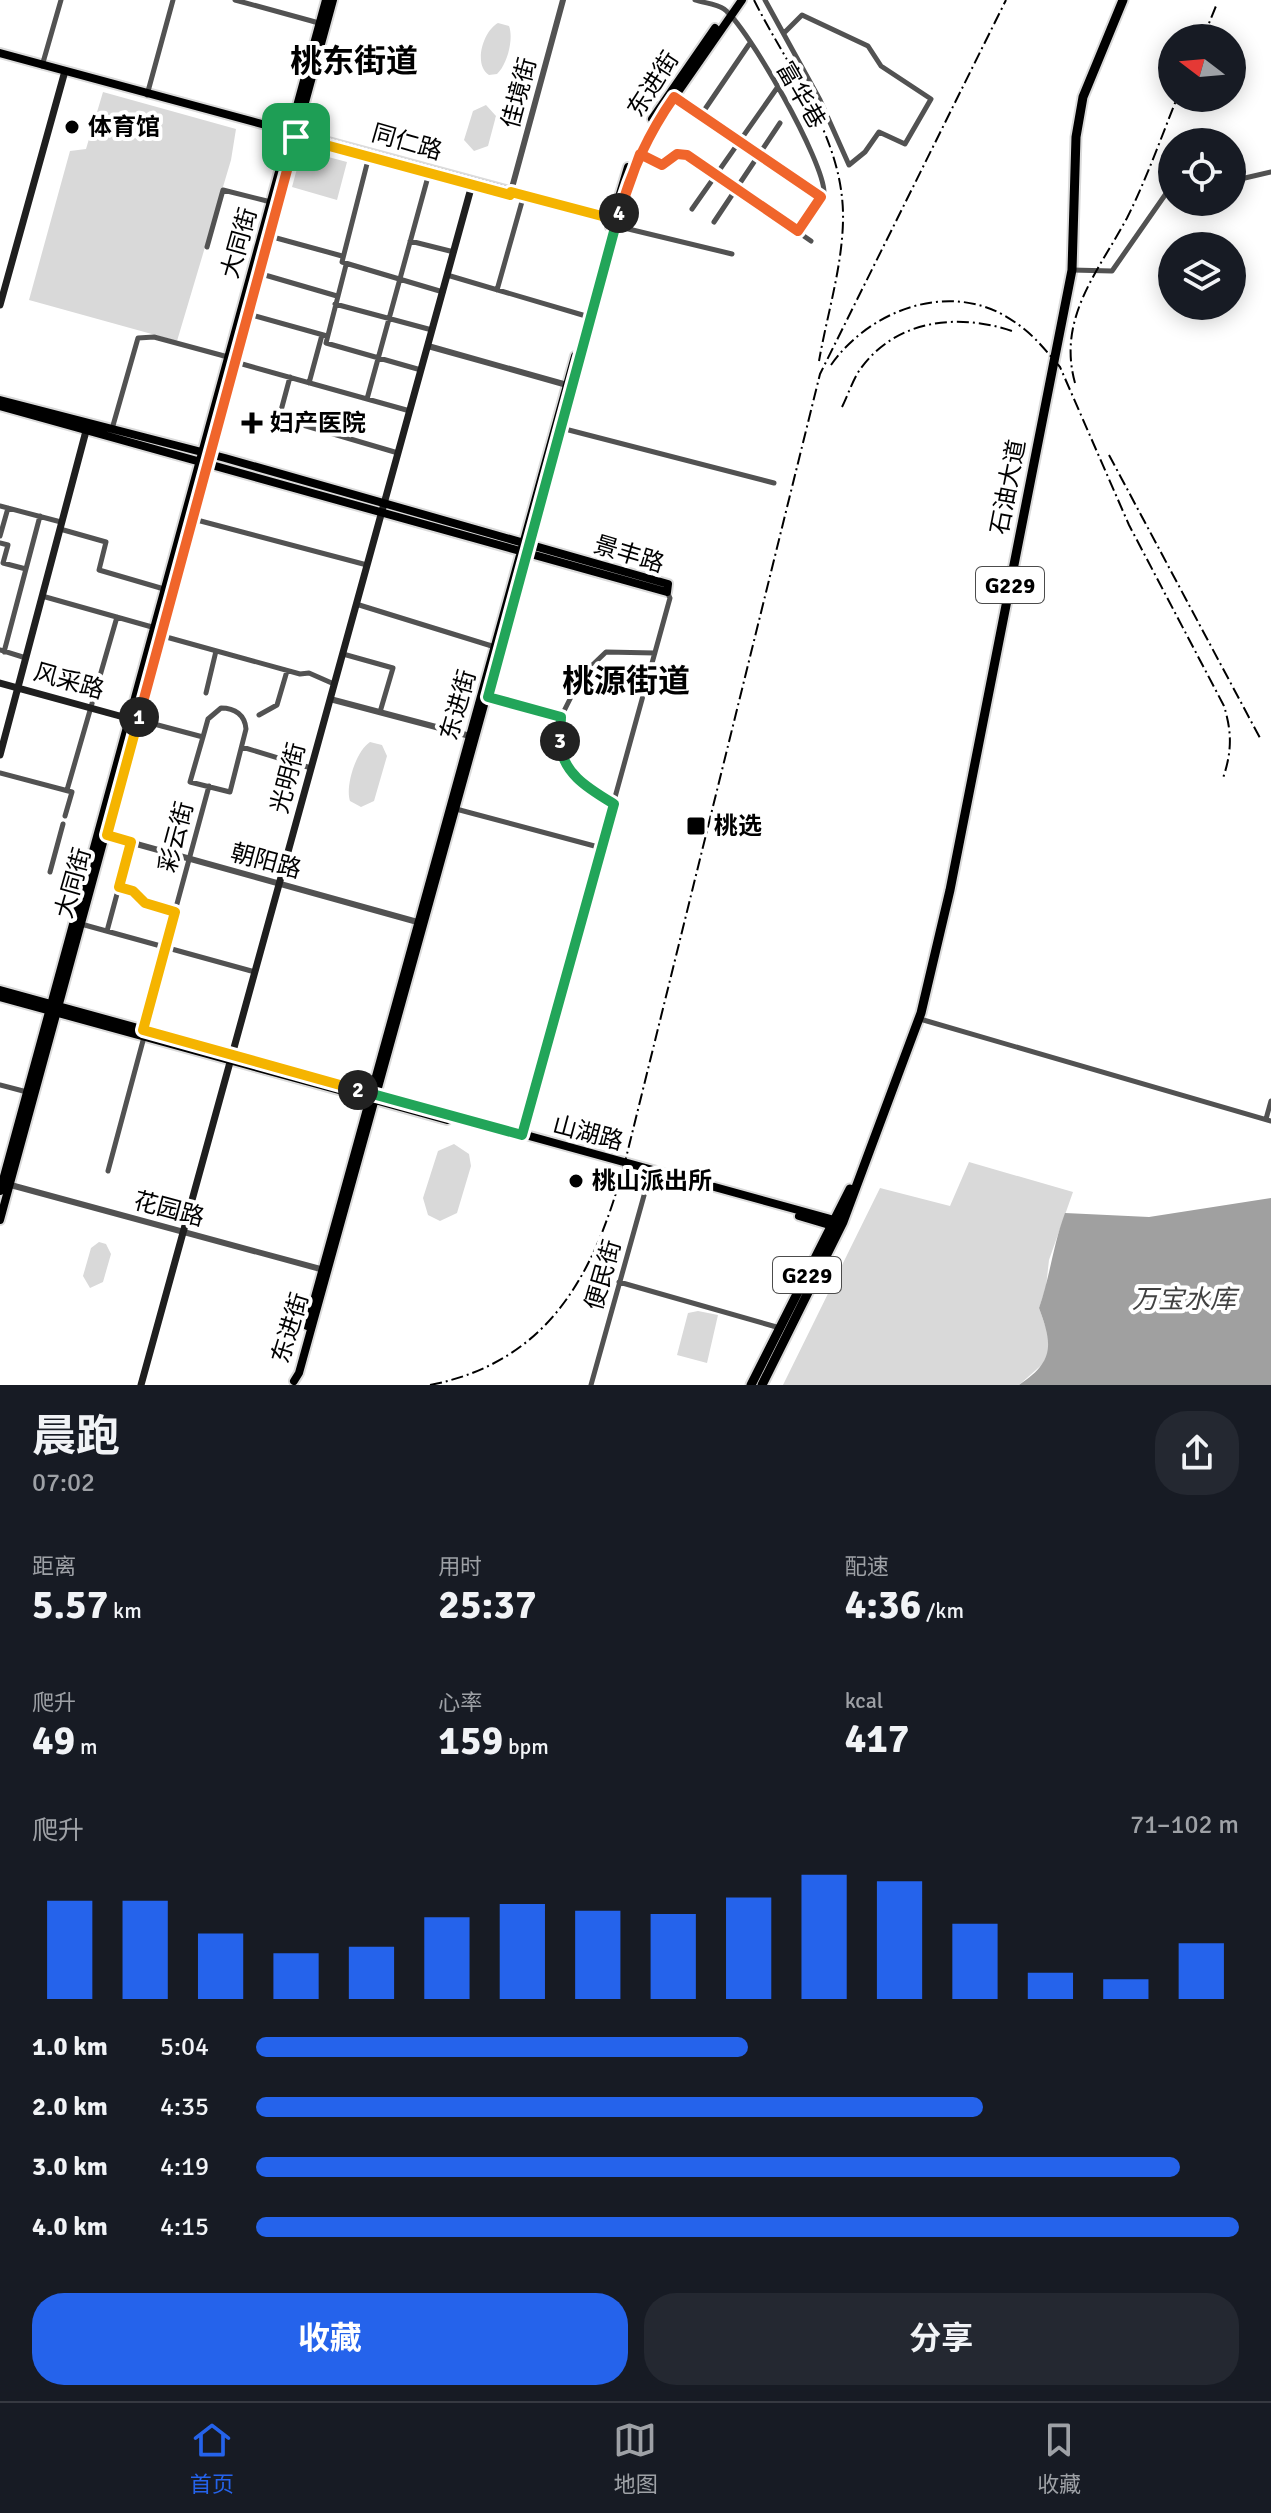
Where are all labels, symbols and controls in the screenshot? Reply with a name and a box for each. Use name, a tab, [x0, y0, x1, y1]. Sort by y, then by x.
north arrow	[1158, 24, 1246, 112]
map controls	[1158, 24, 1246, 320]
district label: 桃东街道	[290, 42, 418, 81]
street label: 东进街	[621, 46, 685, 122]
street label: 佳境街	[495, 54, 543, 132]
street label: 富华巷	[770, 56, 832, 134]
pin	[262, 103, 330, 171]
place label: 体育馆	[88, 112, 160, 142]
icon: arrive	[274, 115, 318, 159]
marker: 体育馆	[63, 118, 81, 136]
street label: 同仁路	[368, 118, 446, 166]
button: locate	[1158, 128, 1246, 216]
pin: 4	[599, 193, 639, 233]
text: 4	[613, 199, 625, 226]
street label: 大同街	[215, 204, 263, 282]
button: layers	[1158, 232, 1246, 320]
place label: 妇产医院	[270, 408, 366, 438]
marker: 妇产医院	[241, 412, 263, 434]
street label: 石油大道	[984, 437, 1032, 537]
street label: 景丰路	[590, 529, 668, 579]
road number: G229	[976, 567, 1044, 603]
street label: 风采路	[30, 657, 108, 705]
district label: 桃源街道	[562, 662, 690, 701]
street label: 东进街	[434, 666, 482, 744]
pin: 1	[119, 697, 159, 737]
text: 1	[133, 703, 145, 730]
pin: 3	[540, 721, 580, 761]
text: 3	[554, 727, 566, 754]
street label: 光明街	[264, 739, 312, 817]
street label: 彩云街	[152, 798, 200, 876]
place label: 桃选	[714, 811, 762, 841]
marker: 桃选	[685, 815, 707, 837]
street label: 朝阳路	[227, 837, 305, 885]
street label: 大同街	[49, 844, 97, 922]
pin: 2	[338, 1070, 378, 1110]
text: 2	[352, 1076, 364, 1103]
street label: 山湖路	[549, 1109, 627, 1157]
place label: 桃山派出所	[592, 1166, 712, 1196]
marker: 桃山派出所	[567, 1172, 585, 1190]
street label: 花园路	[130, 1185, 208, 1233]
street label: 便民街	[579, 1236, 627, 1314]
road number: G229	[773, 1257, 841, 1293]
water label: 万宝水库	[1132, 1284, 1240, 1316]
street label: 东进街	[265, 1289, 315, 1367]
text: 晨跑	[32, 1410, 120, 1464]
button: share	[1155, 1411, 1239, 1495]
text: 07:02	[32, 1467, 95, 1499]
text: 距离	[32, 1553, 76, 1580]
text: 用时	[438, 1553, 482, 1580]
text: 配速	[845, 1553, 889, 1580]
text: 5.57	[32, 1580, 108, 1630]
text: 25:37	[438, 1580, 537, 1630]
text: 4:36	[845, 1580, 921, 1630]
text: km	[108, 1597, 142, 1624]
text: /km	[921, 1597, 964, 1624]
text: kcal	[845, 1687, 883, 1714]
text: 爬升	[32, 1689, 76, 1716]
text: 心率	[438, 1689, 482, 1716]
text: 417	[845, 1714, 909, 1764]
text: 49	[32, 1716, 75, 1766]
text: 159	[438, 1716, 503, 1766]
text: m	[75, 1733, 98, 1760]
text: bpm	[503, 1733, 549, 1760]
text: 71–102 m	[1130, 1809, 1239, 1841]
text: 爬升	[32, 1815, 84, 1847]
text: 1.0 km	[32, 2031, 108, 2063]
text: 5:04	[160, 2031, 209, 2063]
text: 2.0 km	[32, 2091, 108, 2123]
text: 4:35	[160, 2091, 209, 2123]
text: 3.0 km	[32, 2151, 108, 2183]
text: 4:19	[160, 2151, 209, 2183]
text: 4.0 km	[32, 2211, 108, 2243]
text: 4:15	[160, 2211, 209, 2243]
button: 收藏	[32, 2293, 628, 2385]
button: 分享	[644, 2293, 1239, 2385]
tab: 首页	[190, 2418, 234, 2498]
tab: 地图	[613, 2418, 657, 2498]
tab: 收藏	[1037, 2418, 1081, 2498]

